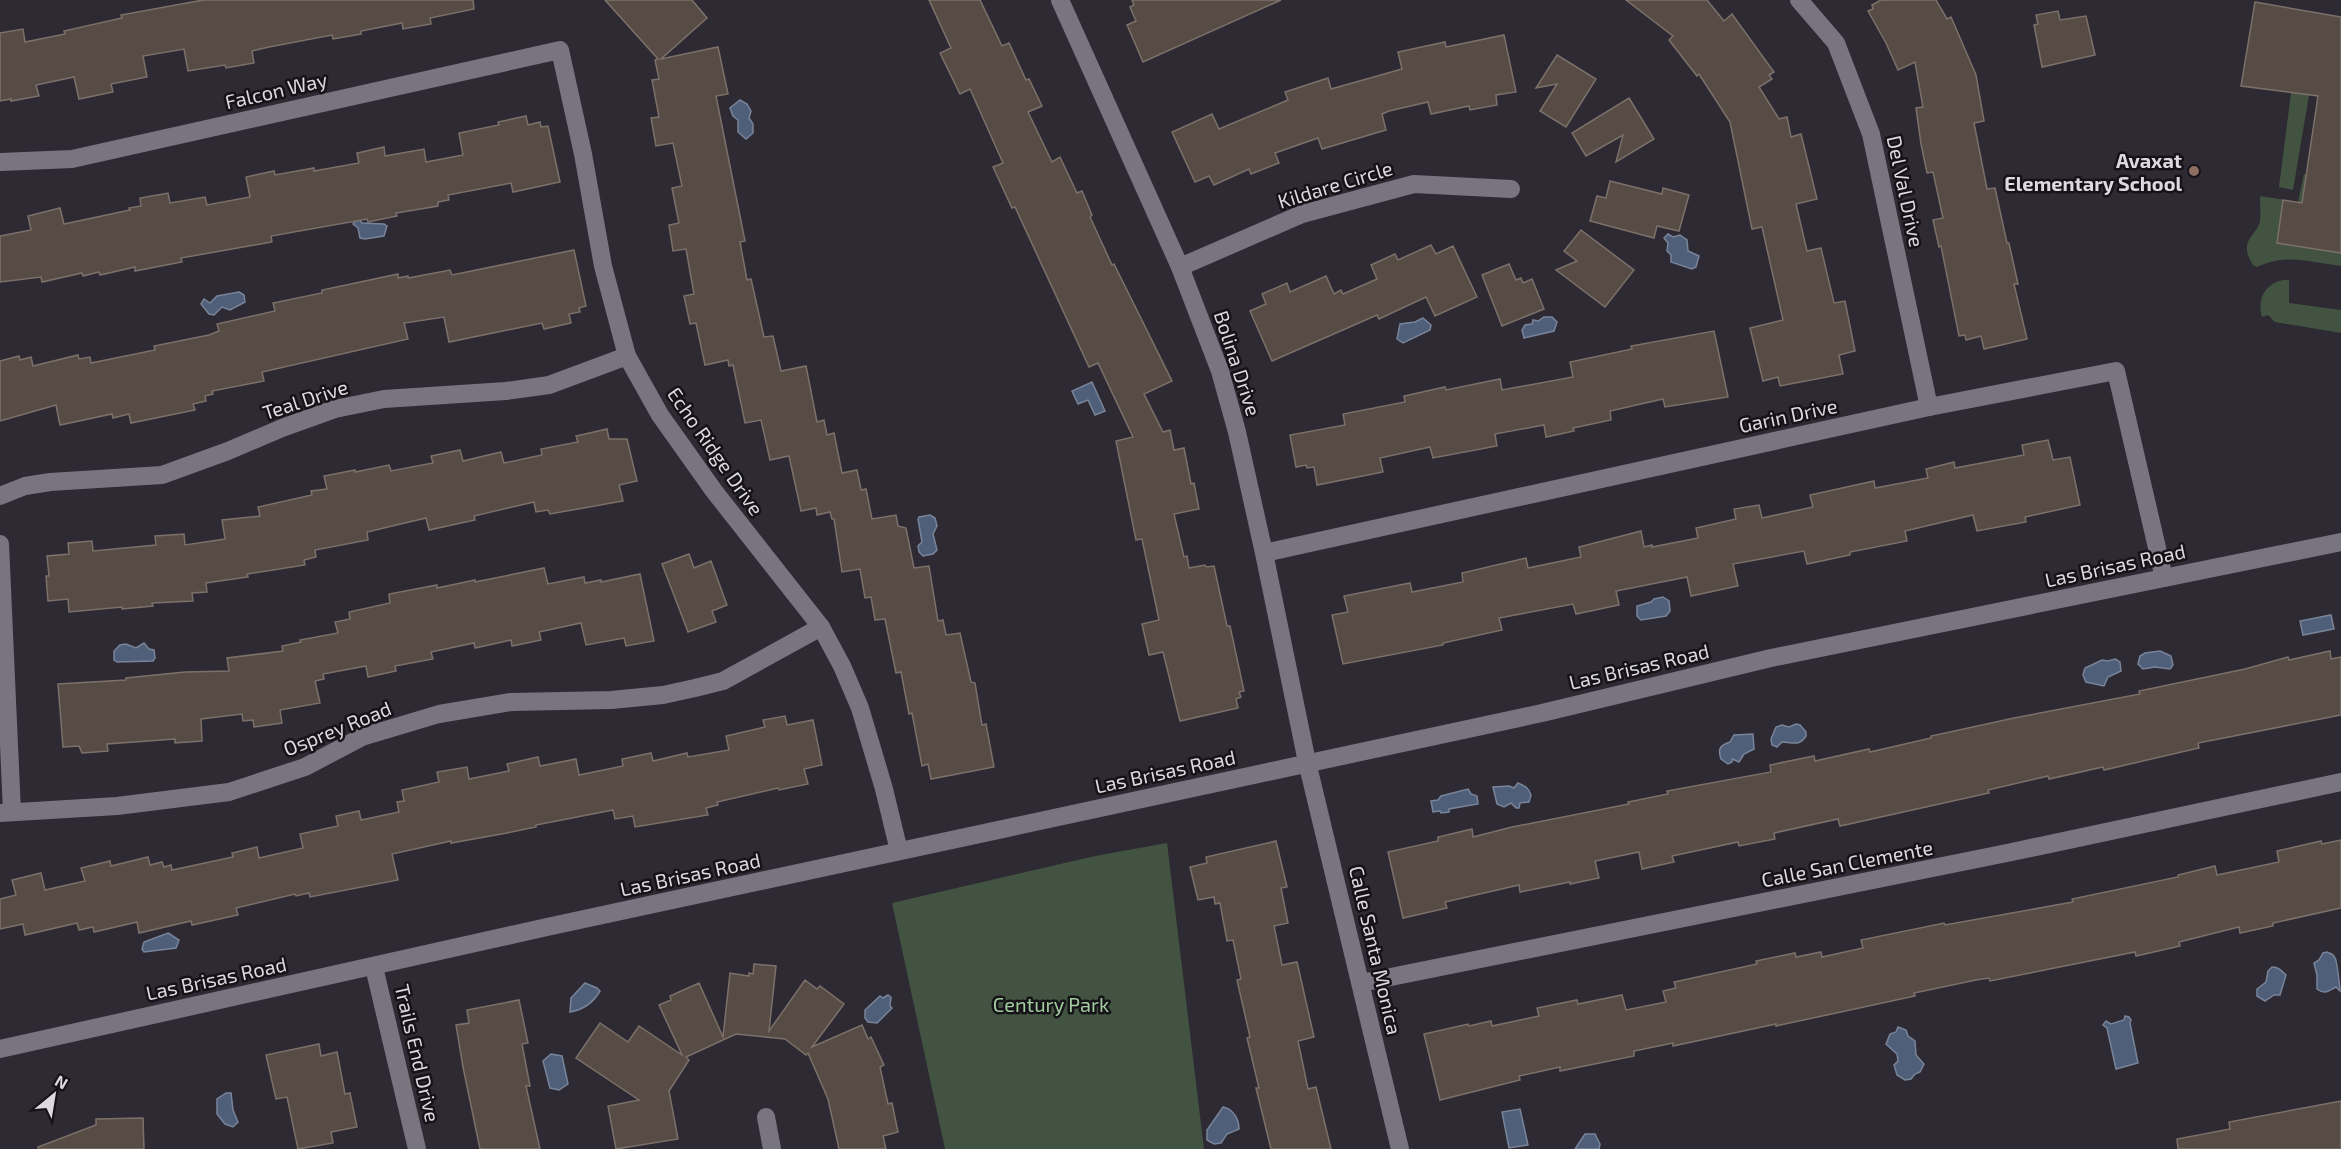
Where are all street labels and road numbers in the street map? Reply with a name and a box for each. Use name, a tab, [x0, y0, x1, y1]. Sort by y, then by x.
street label: Falcon Way	[222, 66, 330, 113]
street label: Del Val Drive	[1882, 133, 1930, 249]
street label: Kildare Circle	[1275, 155, 1395, 213]
street label: Bolina Drive	[1210, 307, 1266, 419]
street label: Teal Drive	[259, 374, 351, 424]
street label: Echo Ridge Drive	[663, 382, 769, 520]
street label: Garin Drive	[1737, 393, 1839, 437]
street label: Las Brisas Road	[2043, 538, 2187, 592]
street label: Las Brisas Road	[1567, 638, 1711, 694]
street label: Osprey Road	[280, 695, 394, 761]
street label: Las Brisas Road	[1093, 744, 1237, 798]
street label: Calle San Clemente	[1759, 835, 1935, 891]
street label: Las Brisas Road	[618, 847, 762, 901]
street label: Calle Santa Monica	[1345, 863, 1407, 1037]
street label: Las Brisas Road	[144, 951, 288, 1005]
street label: Trails End Drive	[391, 982, 445, 1124]

